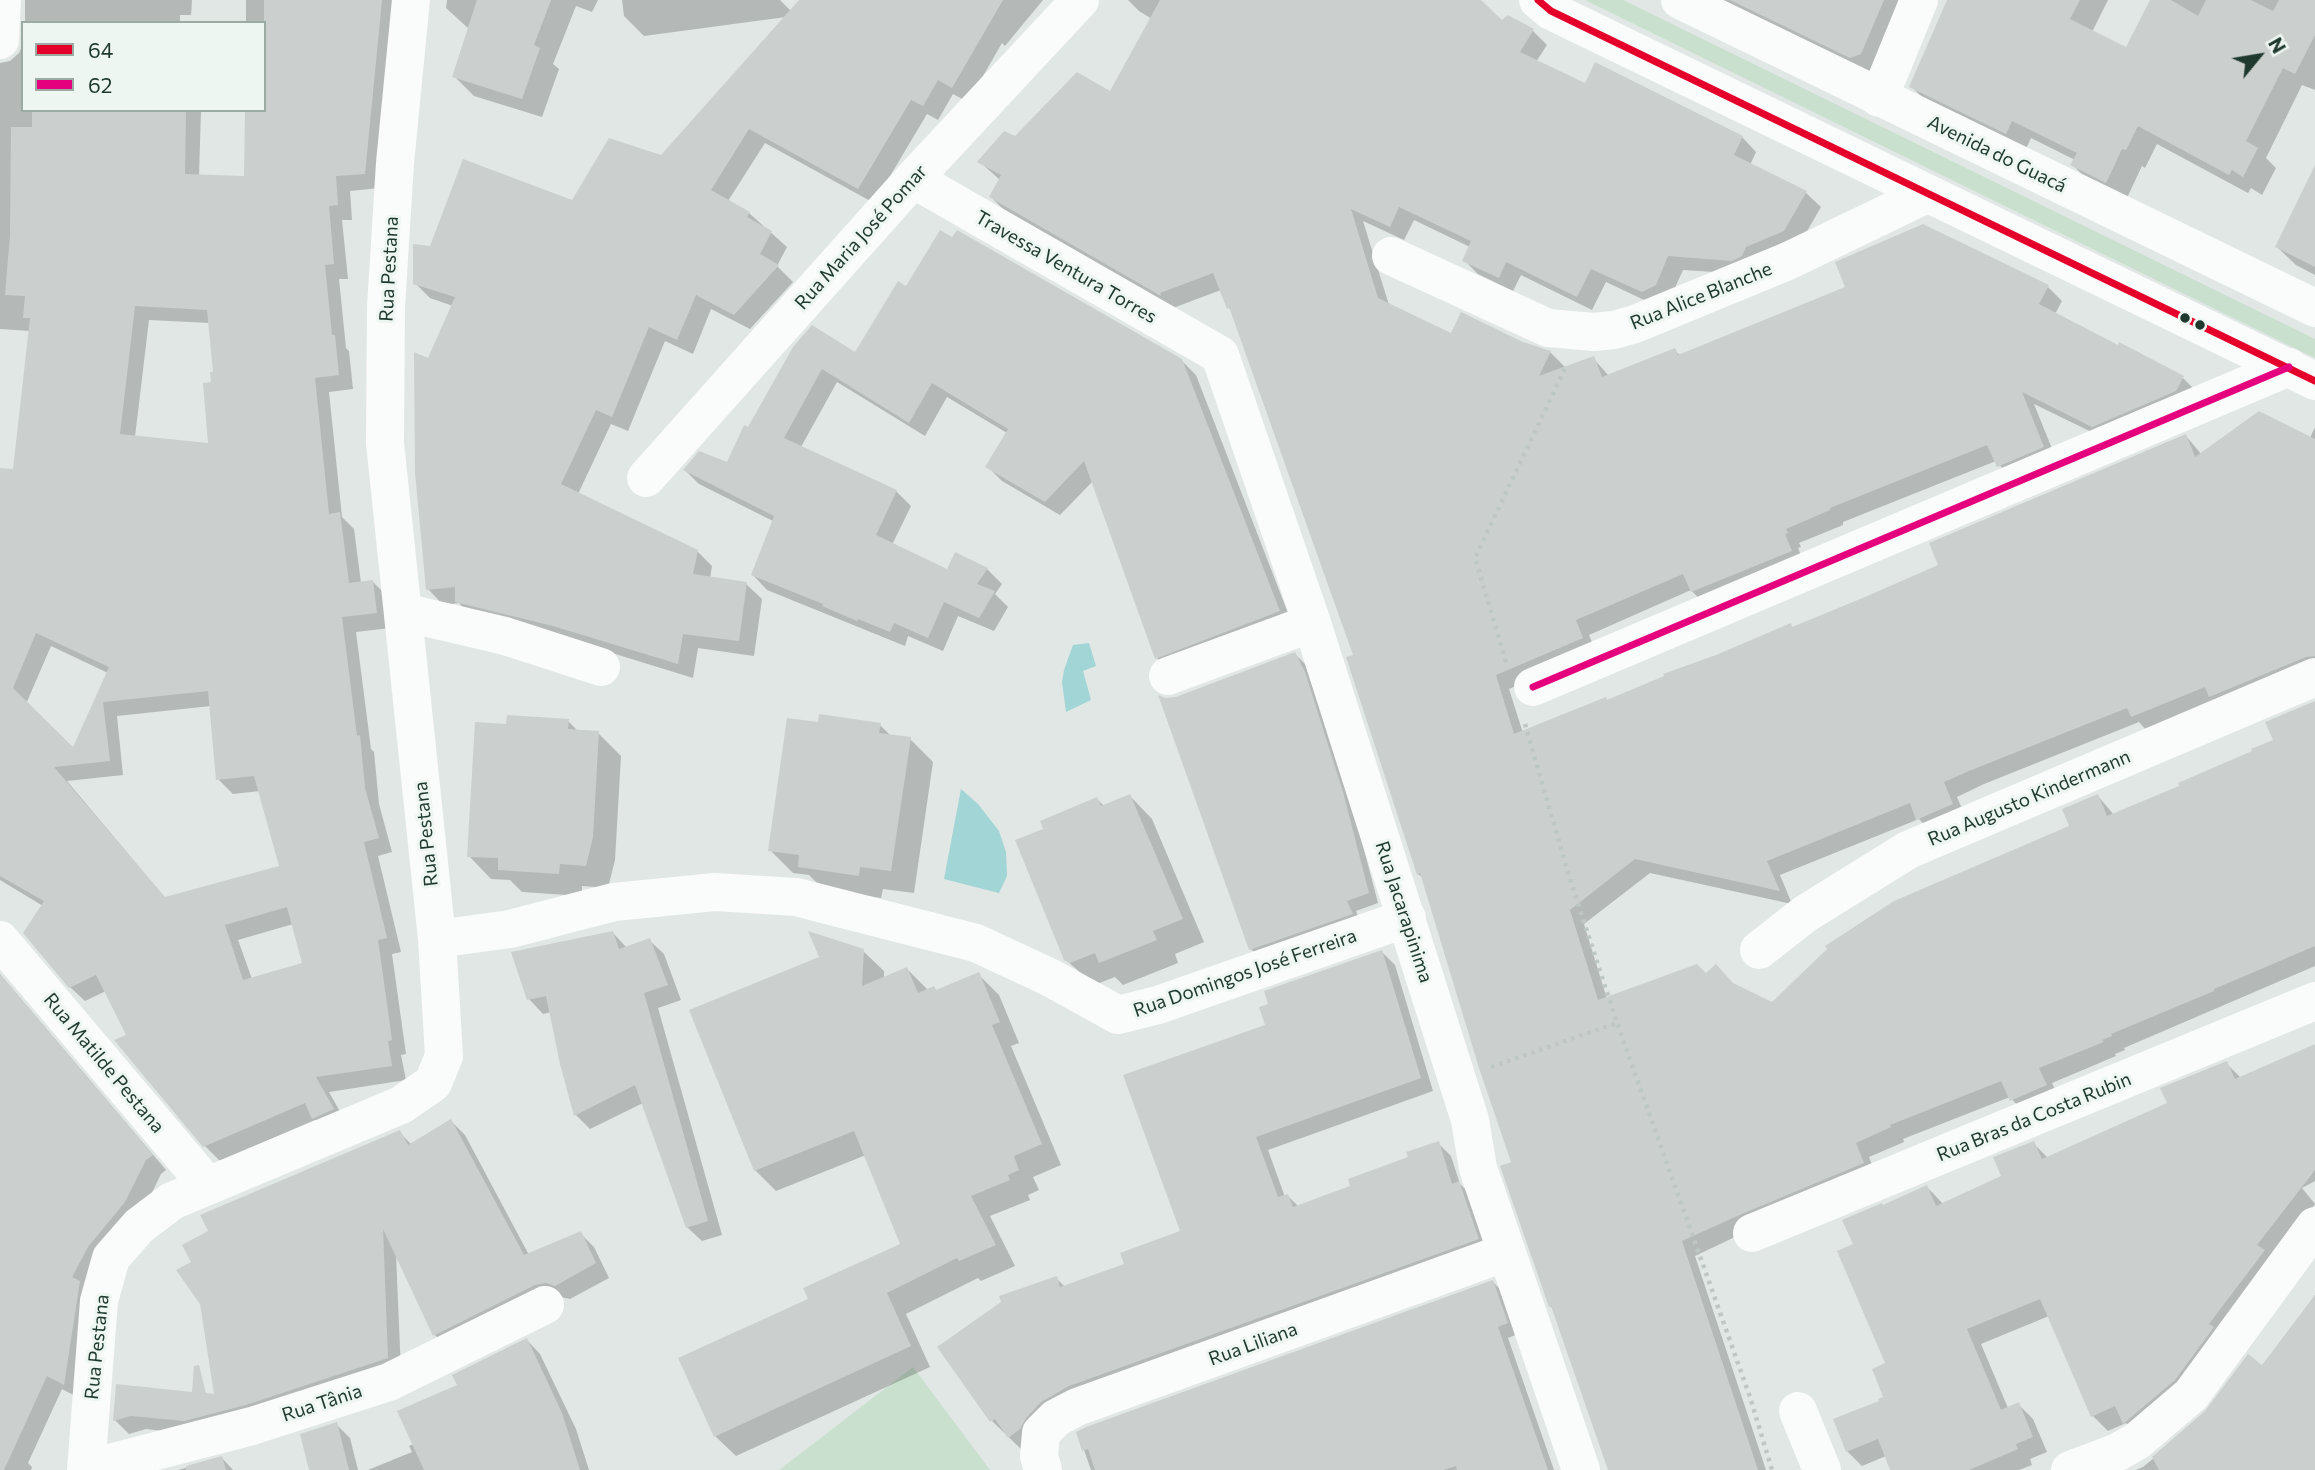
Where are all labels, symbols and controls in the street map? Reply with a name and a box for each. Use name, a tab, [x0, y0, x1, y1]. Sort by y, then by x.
legend	[21, 21, 266, 112]
north arrow	[2224, 21, 2294, 91]
text: N	[2264, 33, 2291, 57]
text: 64	[88, 37, 113, 62]
text: 62	[88, 72, 112, 97]
street label: Avenida do Guacá	[1924, 110, 2070, 198]
street label: Rua Maria José Pomar	[790, 160, 932, 314]
street label: Travessa Ventura Torres	[971, 206, 1161, 328]
street label: Rua Pestana	[375, 216, 403, 322]
street label: Rua Alice Blanche	[1627, 257, 1775, 335]
unlabelled marker	[2178, 311, 2192, 325]
unlabelled marker	[2193, 318, 2207, 332]
street label: Rua Augusto Kindermann	[1924, 745, 2134, 851]
street label: Rua Pestana	[409, 780, 443, 888]
street label: Rua Jacarapinima	[1370, 838, 1438, 986]
street label: Rua Domingos José Ferreira	[1130, 924, 1360, 1022]
street label: Rua Matilde Pestana	[39, 988, 169, 1138]
street label: Rua Bras da Costa Rubin	[1933, 1068, 2135, 1166]
street label: Rua Pestana	[80, 1293, 114, 1401]
street label: Rua Liliana	[1205, 1317, 1301, 1371]
street label: Rua Tânia	[279, 1379, 365, 1427]

